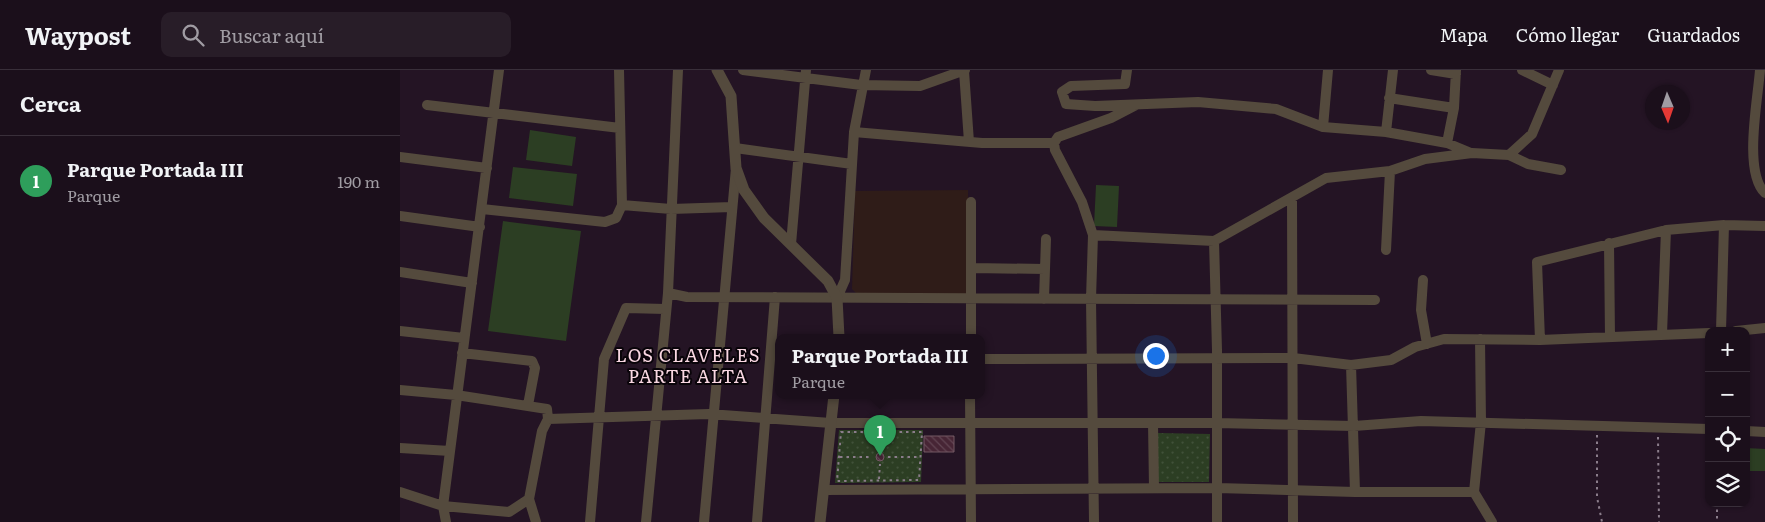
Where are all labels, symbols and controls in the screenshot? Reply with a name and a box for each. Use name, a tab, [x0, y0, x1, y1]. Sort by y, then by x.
search box	[161, 12, 511, 57]
text: Waypost	[25, 17, 131, 52]
icon: search	[179, 21, 207, 49]
text: Buscar aquí	[219, 21, 324, 49]
text: Mapa	[1440, 21, 1488, 48]
text: Cómo llegar	[1516, 21, 1619, 48]
text: Guardados	[1647, 21, 1740, 48]
north arrow	[1645, 85, 1690, 130]
text: Cerca	[20, 87, 81, 118]
text: Parque Portada III	[67, 155, 244, 183]
text: 1	[33, 169, 39, 193]
text: 190 m	[337, 169, 380, 193]
text: Parque	[67, 183, 120, 207]
map controls	[1705, 327, 1750, 507]
button: +	[1705, 327, 1750, 372]
popup	[775, 334, 985, 399]
district label: LOS CLAVELES PARTE ALTA	[615, 341, 761, 389]
text: Parque Portada III	[792, 341, 968, 369]
your location	[1143, 343, 1169, 369]
text: Parque	[792, 369, 845, 393]
button: −	[1705, 372, 1750, 417]
pin: 1	[864, 415, 896, 456]
button: locate	[1705, 417, 1750, 462]
button: layers	[1705, 462, 1750, 507]

